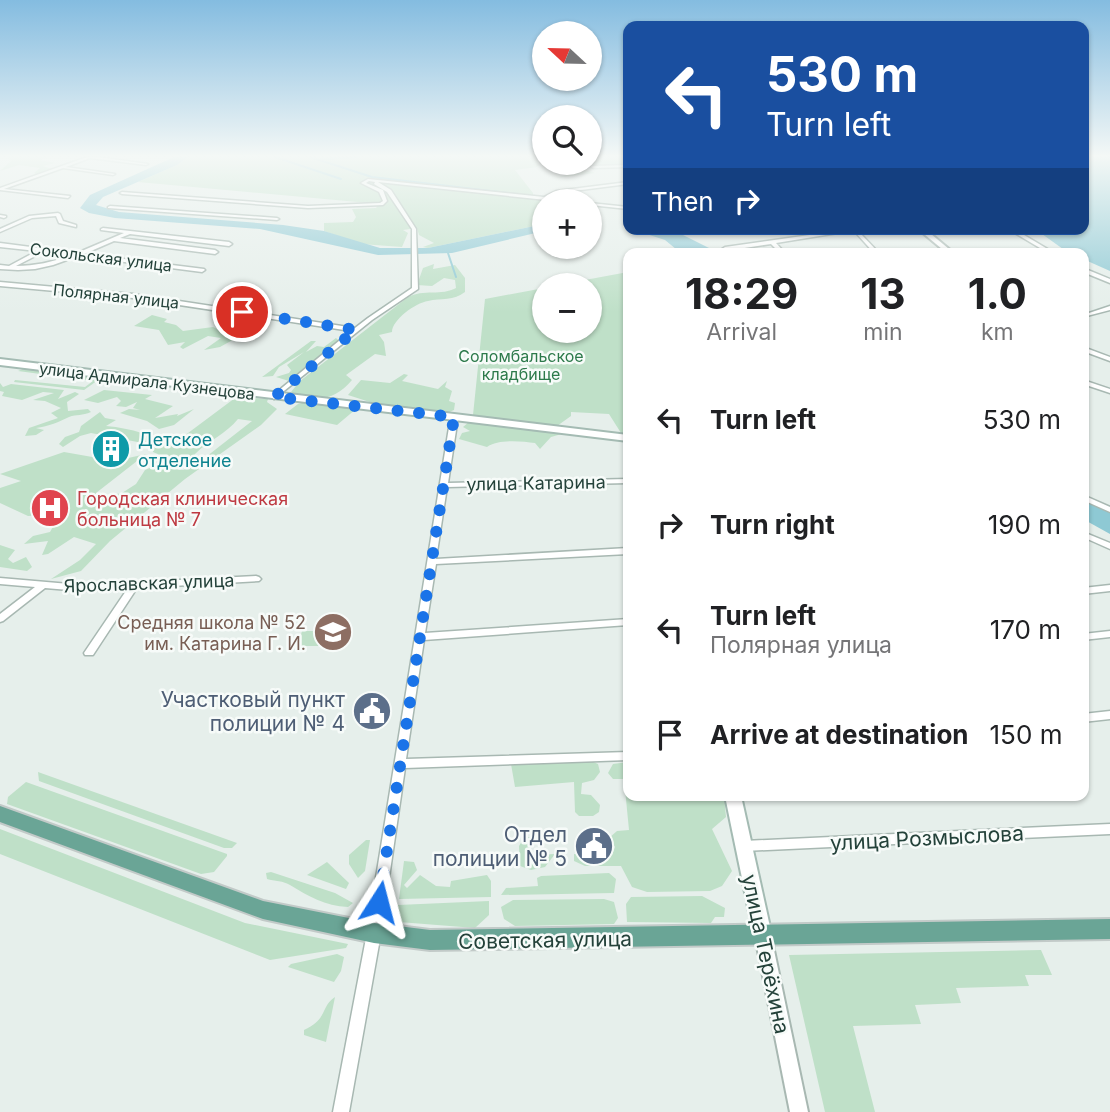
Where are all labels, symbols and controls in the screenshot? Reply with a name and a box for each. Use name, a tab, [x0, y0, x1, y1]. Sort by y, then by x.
north arrow	[532, 21, 602, 91]
map controls	[532, 21, 602, 343]
text: 530 m	[766, 45, 918, 104]
icon: left	[651, 49, 742, 140]
button: search	[532, 105, 602, 175]
text: Turn left	[766, 105, 891, 144]
icon: right	[728, 182, 766, 220]
text: Then	[651, 186, 714, 217]
button: +	[532, 189, 602, 259]
street label: Сокольская улица	[29, 238, 173, 276]
text: 18:29	[685, 268, 798, 319]
text: 13	[860, 268, 906, 319]
text: 1.0	[968, 268, 1027, 319]
button: −	[532, 273, 602, 343]
street label: Полярная улица	[52, 279, 180, 313]
pin	[212, 282, 272, 342]
icon: arrive	[223, 293, 261, 331]
text: Arrival	[706, 318, 777, 346]
text: min	[863, 318, 903, 346]
text: km	[981, 318, 1014, 346]
park label: Соломбальское кладбище	[458, 346, 584, 384]
street label: улица Адмирала Кузнецова	[38, 358, 256, 404]
icon: left	[651, 401, 689, 439]
text: Turn left	[710, 404, 816, 435]
text: 530 m	[983, 404, 1061, 435]
building icon: Детское отделение	[90, 428, 132, 470]
place label: Детское отделение	[138, 429, 232, 471]
street label: улица Катарина	[466, 471, 606, 495]
hospital icon: Городская клиническая больница № 7	[29, 487, 71, 529]
place label: Городская клиническая больница № 7	[77, 488, 288, 530]
icon: right	[651, 506, 689, 544]
text: Turn right	[710, 509, 835, 540]
text: 190 m	[988, 509, 1061, 540]
street label: Ярославская улица	[63, 570, 235, 596]
text: Turn left	[710, 600, 816, 631]
school or university icon: Средняя школа № 52 им. Катарина Г. И.	[312, 611, 354, 653]
icon: left	[651, 611, 689, 649]
place label: Средняя школа № 52 им. Катарина Г. И.	[117, 612, 306, 654]
text: 170 m	[990, 614, 1061, 645]
text: Полярная улица	[710, 631, 892, 659]
place label: Участковый пункт полиции № 4	[161, 687, 345, 736]
public building icon: Участковый пункт полиции № 4	[351, 690, 393, 732]
icon: arrive	[651, 716, 689, 754]
text: Arrive at destination	[710, 719, 969, 750]
text: 150 m	[990, 719, 1062, 750]
street label: улица Розмыслова	[830, 820, 1024, 856]
place label: Отдел полиции № 5	[433, 822, 567, 871]
public building icon: Отдел полиции № 5	[573, 825, 615, 867]
position arrow	[342, 865, 416, 939]
street label: улица Терёхина	[737, 872, 795, 1036]
street label: Советская улица	[458, 926, 632, 954]

